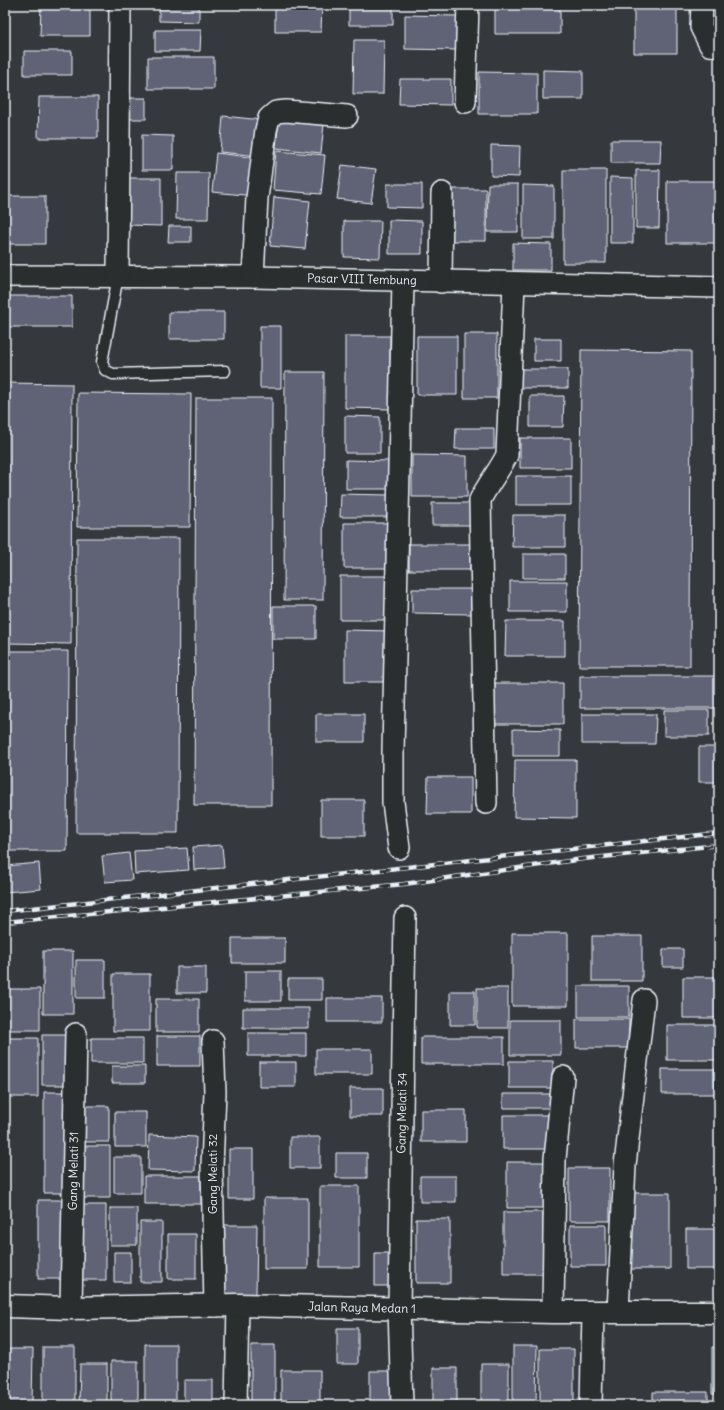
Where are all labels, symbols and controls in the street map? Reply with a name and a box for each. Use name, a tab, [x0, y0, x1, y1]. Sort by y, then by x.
street label: Pasar VIII Tembung	[307, 270, 417, 288]
street label: Gang Melati 34	[393, 1072, 410, 1154]
street label: Gang Melati 31	[65, 1131, 81, 1211]
street label: Gang Melati 32	[205, 1133, 220, 1214]
street label: Jalan Raya Medan 1	[308, 1299, 416, 1316]

